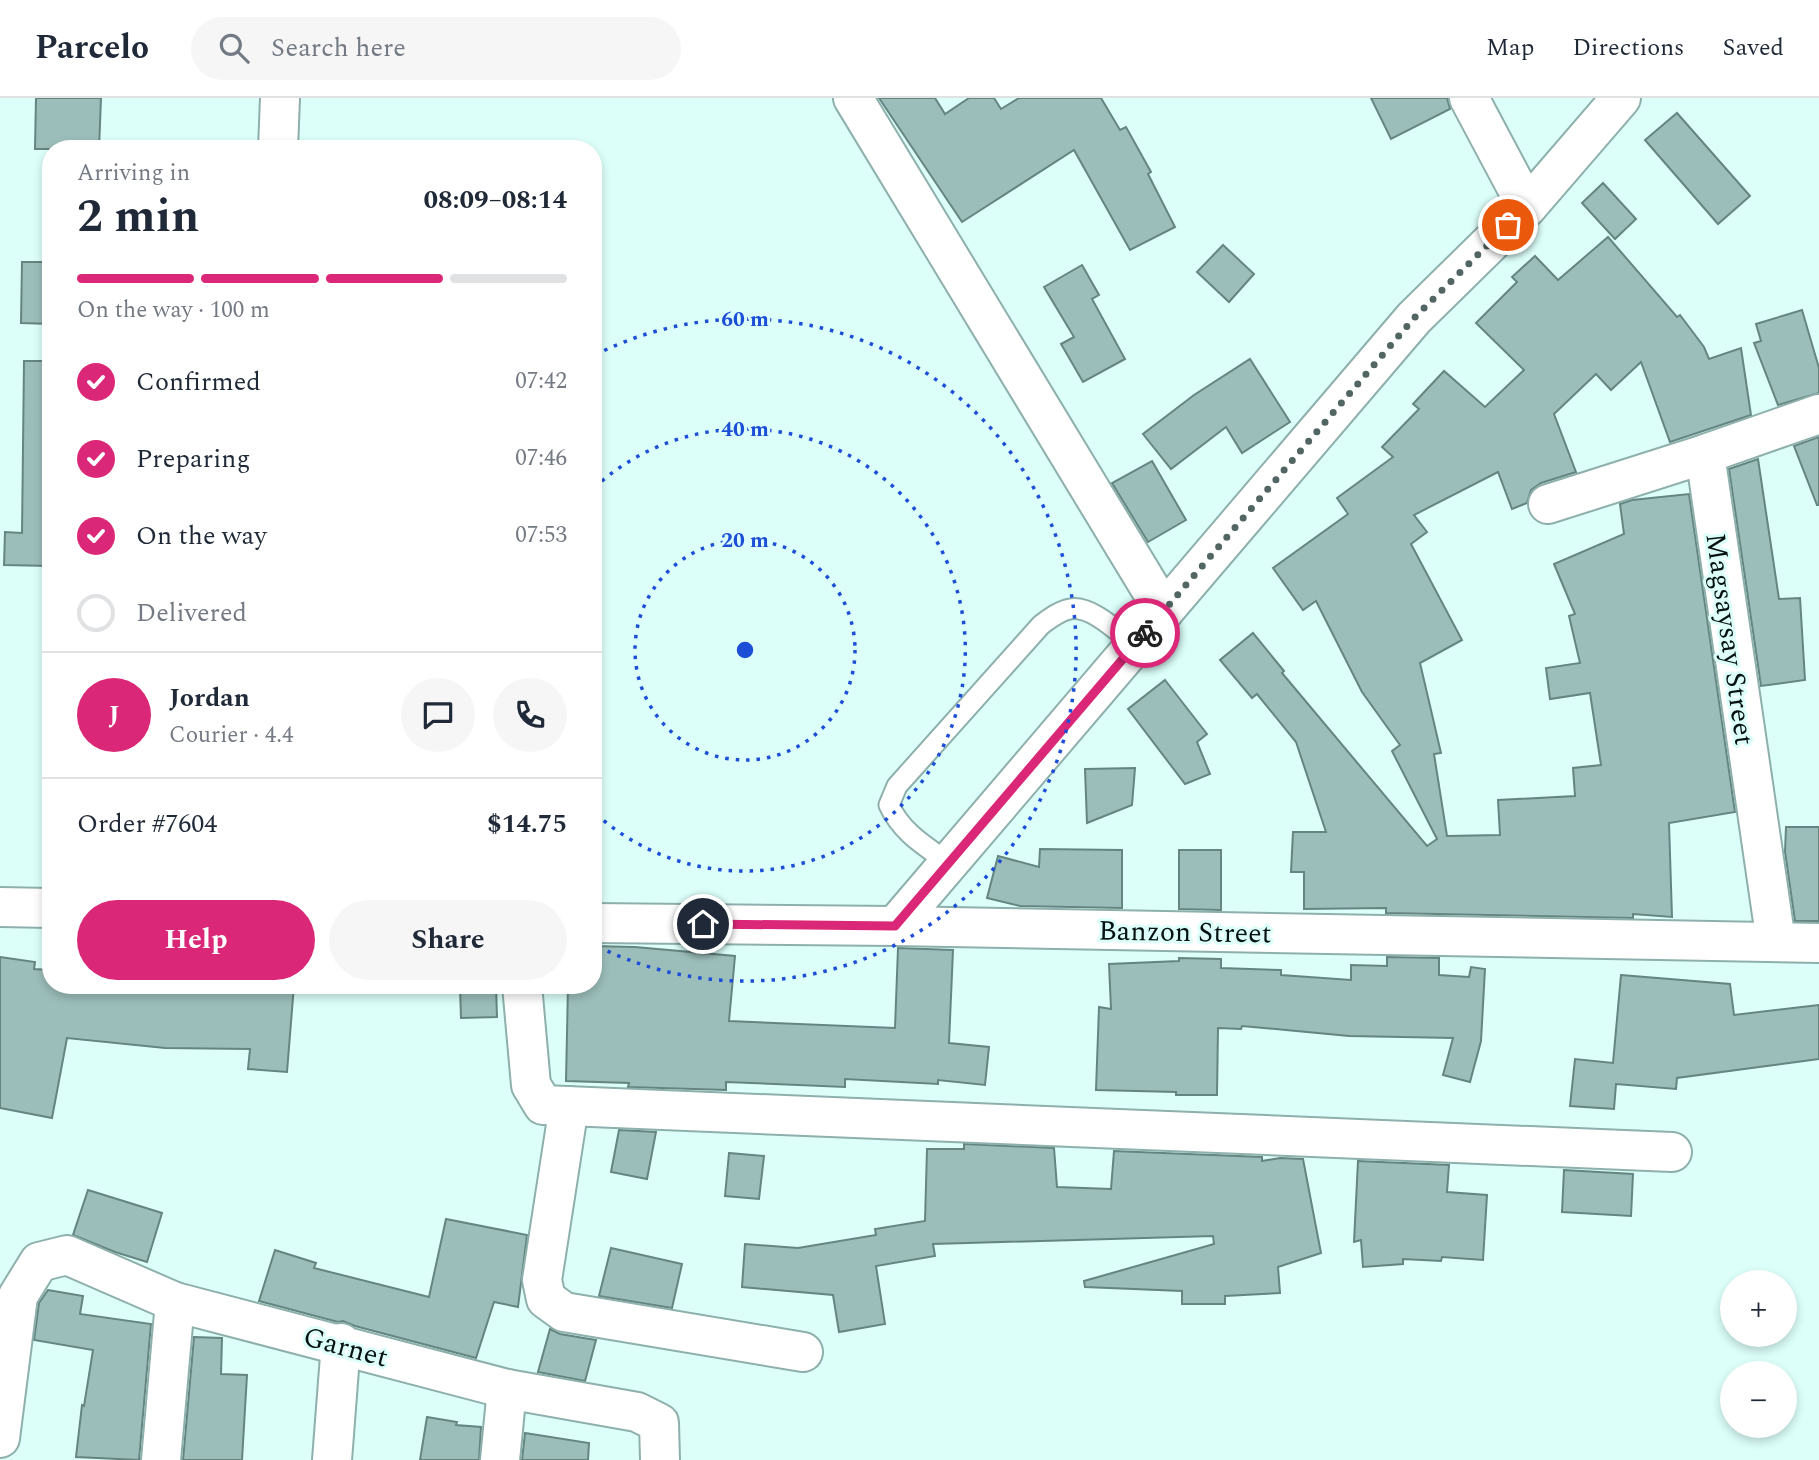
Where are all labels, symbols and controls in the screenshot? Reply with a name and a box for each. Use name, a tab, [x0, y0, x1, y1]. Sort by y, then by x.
search box	[191, 17, 681, 80]
text: Parcelo	[35, 23, 149, 73]
text: Search here	[271, 28, 406, 68]
icon: search	[215, 29, 253, 67]
text: Map	[1486, 30, 1534, 66]
text: Directions	[1572, 30, 1684, 66]
text: Saved	[1722, 30, 1784, 66]
text: Arriving in	[77, 156, 190, 191]
text: 08:09–08:14	[423, 180, 567, 220]
text: 2 min	[77, 182, 199, 252]
pin	[1478, 195, 1538, 255]
icon: bag	[1489, 206, 1527, 244]
text: On the way · 100 m	[77, 293, 270, 328]
text: 60 m	[721, 304, 769, 336]
text: Confirmed	[136, 362, 261, 402]
icon: check	[77, 363, 115, 401]
text: 07:42	[515, 364, 567, 399]
text: 40 m	[721, 414, 769, 446]
text: Preparing	[136, 439, 250, 479]
icon: check	[77, 440, 115, 478]
text: 07:46	[515, 441, 567, 476]
text: On the way	[136, 516, 267, 556]
icon: check	[77, 517, 115, 555]
text: 07:53	[515, 518, 567, 553]
text: 20 m	[721, 525, 769, 557]
street label: Magsaysay Street	[1693, 530, 1766, 748]
text: Delivered	[136, 593, 247, 633]
courier	[1110, 598, 1180, 668]
icon: bike	[1126, 614, 1164, 652]
centre of rings	[733, 638, 757, 662]
text: Jordan	[169, 678, 250, 718]
button: chat	[401, 678, 475, 752]
button: phone	[493, 678, 567, 752]
text: J	[108, 695, 120, 735]
text: Courier · 4.4	[169, 718, 294, 753]
text: Order #7604	[77, 804, 217, 844]
text: $14.75	[487, 804, 567, 844]
pin	[673, 894, 733, 954]
button: Help	[77, 900, 315, 980]
button: Share	[329, 900, 567, 980]
icon: home	[684, 905, 722, 943]
street label: Banzon Street	[1098, 909, 1272, 956]
map controls	[1720, 1270, 1797, 1438]
button: +	[1720, 1270, 1797, 1347]
street label: Garnet	[298, 1316, 393, 1379]
button: −	[1720, 1361, 1797, 1438]

